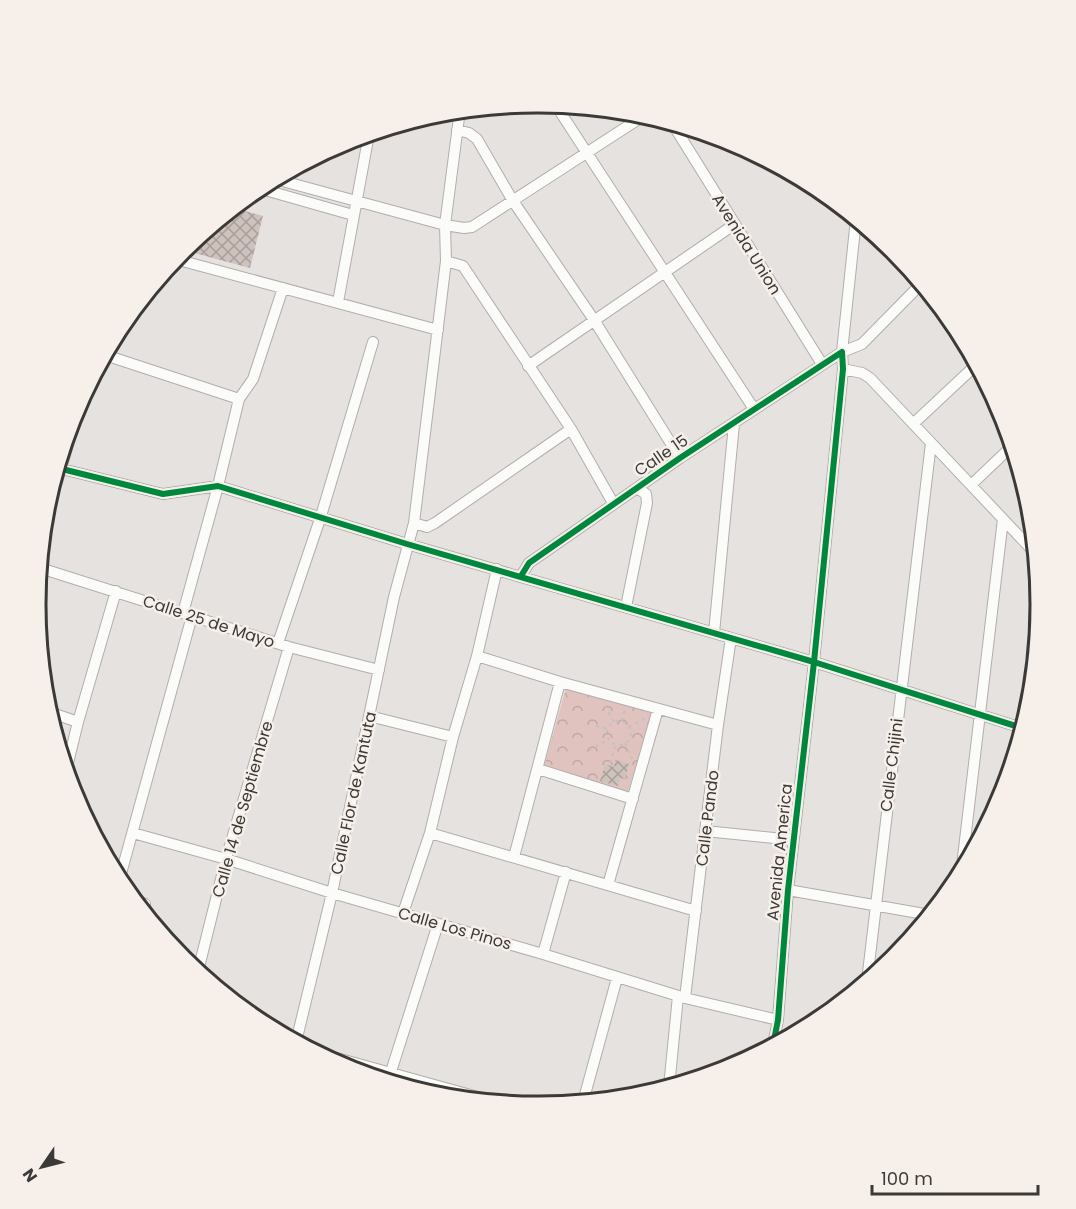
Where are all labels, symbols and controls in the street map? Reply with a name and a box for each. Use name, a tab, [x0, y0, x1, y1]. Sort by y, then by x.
street label: Avenida Union	[706, 189, 787, 299]
street label: Calle 15	[630, 429, 693, 482]
street label: Calle 25 de Mayo	[140, 589, 278, 654]
street label: Calle Flor de Kantuta	[325, 709, 382, 877]
street label: Calle Chijini	[874, 717, 909, 813]
street label: Calle 14 de Septiembre	[206, 718, 279, 900]
street label: Calle Pando	[690, 769, 725, 867]
street label: Avenida America	[761, 783, 798, 922]
street label: Calle Los Pinos	[395, 901, 514, 956]
north arrow	[12, 1137, 72, 1197]
scale bar	[872, 1158, 1038, 1196]
text: N	[17, 1164, 43, 1187]
text: 100 m	[881, 1166, 933, 1191]

